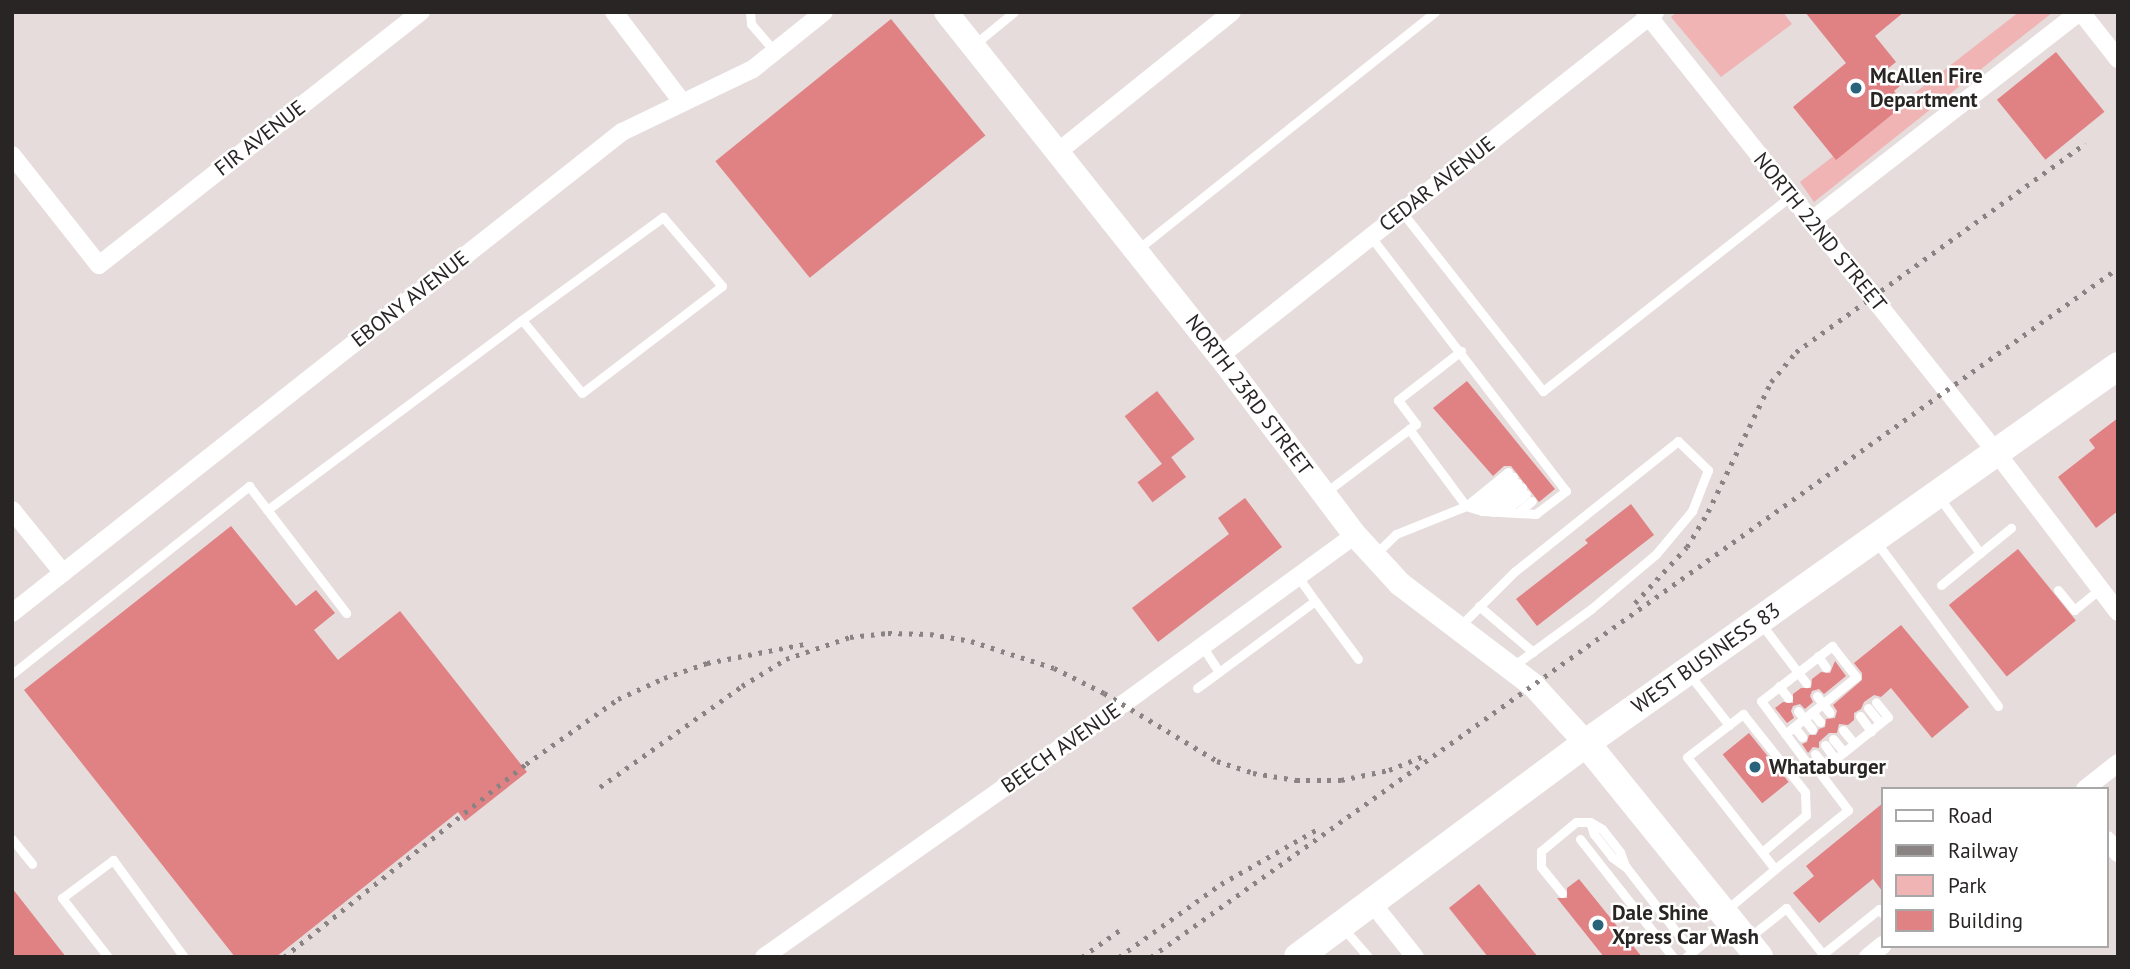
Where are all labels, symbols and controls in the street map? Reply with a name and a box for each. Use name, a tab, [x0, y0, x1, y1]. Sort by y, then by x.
place label: McAllen Fire Department	[1870, 63, 1983, 113]
marker: McAllen Fire Department	[1848, 80, 1864, 96]
street label: FIR AVENUE	[209, 95, 311, 181]
street label: CEDAR AVENUE	[1374, 131, 1500, 237]
street label: NORTH 22ND STREET	[1748, 148, 1892, 316]
street label: EBONY AVENUE	[346, 245, 474, 353]
street label: NORTH 23RD STREET	[1180, 309, 1318, 481]
street label: WEST BUSINESS 83	[1626, 597, 1786, 719]
street label: BEECH AVENUE	[996, 698, 1126, 798]
place label: Whataburger	[1769, 754, 1886, 780]
marker: Whataburger	[1747, 759, 1763, 775]
legend	[1882, 787, 2109, 948]
text: Road	[1948, 802, 1992, 829]
text: Railway	[1948, 837, 2018, 864]
text: Park	[1948, 872, 1987, 899]
place label: Dale Shine Xpress Car Wash	[1612, 900, 1760, 950]
text: Building	[1948, 907, 2023, 934]
marker: Dale Shine Xpress Car Wash	[1590, 917, 1606, 933]

